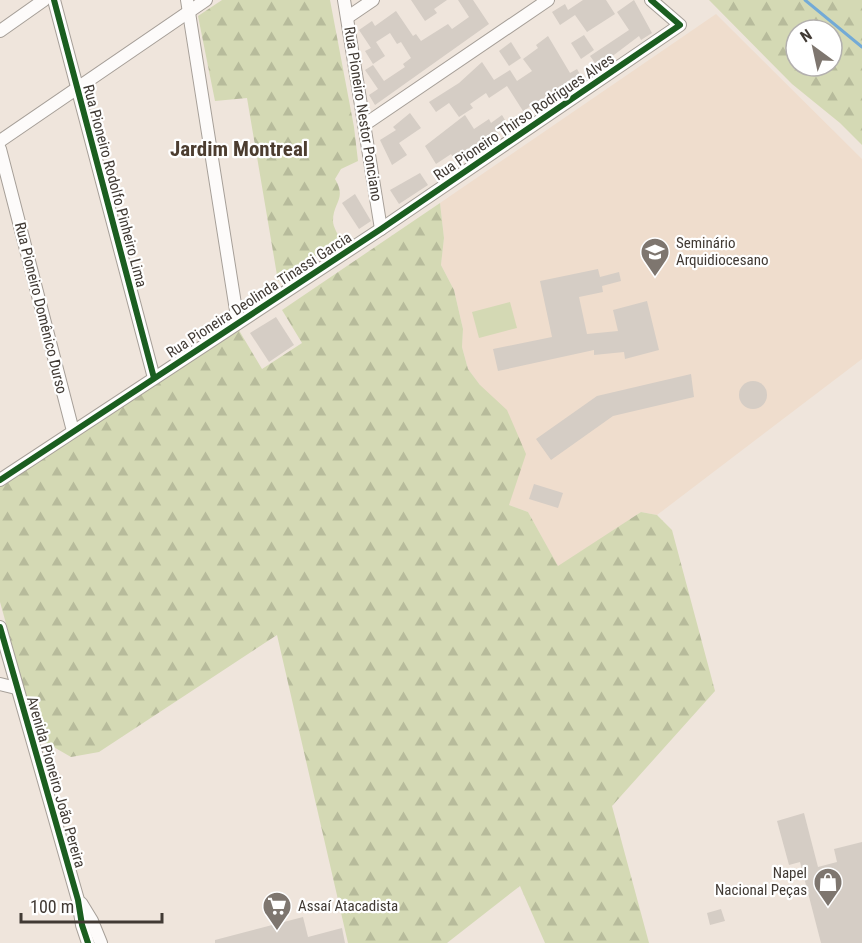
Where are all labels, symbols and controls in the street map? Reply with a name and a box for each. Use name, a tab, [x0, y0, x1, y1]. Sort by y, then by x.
north arrow	[784, 18, 844, 78]
street label: Rua Pioneiro Nestor Ponciano	[340, 25, 386, 203]
text: N	[797, 25, 815, 46]
street label: Rua Pioneiro Thirso Rodrigues Alves	[430, 50, 618, 184]
street label: Rua Pioneiro Rodolfo Pinheiro Lima	[79, 83, 151, 289]
district label: Jardim Montreal	[170, 137, 308, 161]
street label: Rua Pioneiro Domênico Durso	[11, 220, 71, 396]
street label: Rua Pioneira Deolinda Tinassi Garcia	[163, 228, 355, 362]
place label: Seminário Arquidiocesano	[676, 234, 768, 269]
school or university icon: Seminário Arquidiocesano	[639, 236, 671, 278]
street label: Avenida Pioneiro João Pereira	[23, 694, 89, 870]
place label: Napel Nacional Peças	[715, 864, 807, 899]
shop icon: Napel Nacional Peças	[812, 866, 844, 908]
scale bar	[21, 886, 162, 924]
supermarket icon: Assaí Atacadista	[261, 890, 293, 932]
text: 100 m	[30, 896, 74, 917]
place label: Assaí Atacadista	[298, 897, 398, 915]

